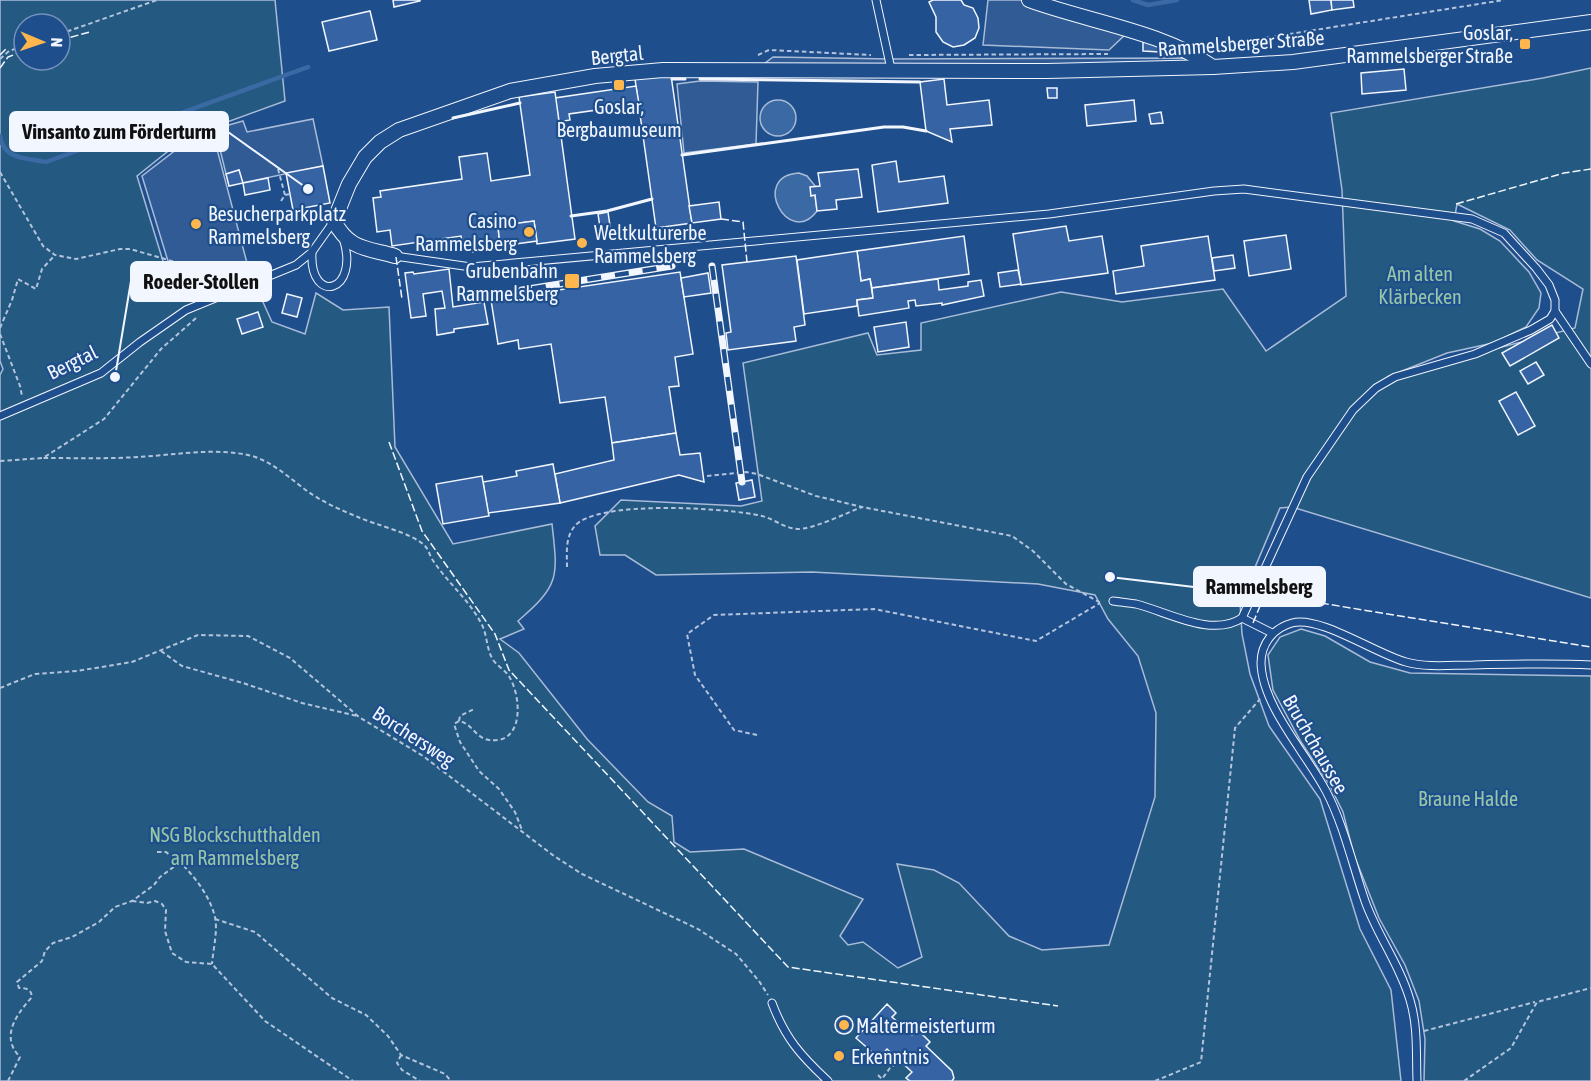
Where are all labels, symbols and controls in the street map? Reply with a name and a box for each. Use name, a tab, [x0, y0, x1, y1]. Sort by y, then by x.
north arrow	[12, 12, 72, 72]
place label: Goslar, Rammelsberger Straße	[1346, 21, 1513, 67]
street label: Rammelsberger Straße	[1157, 26, 1325, 60]
text: N	[48, 37, 66, 48]
marker: Goslar, Rammelsberger Straße	[1518, 37, 1532, 51]
street label: Bergtal	[590, 41, 645, 69]
marker: Goslar, Bergbaumuseum	[612, 78, 626, 92]
place label: Goslar, Bergbaumuseum	[556, 95, 682, 141]
callout: Vinsanto zum Förderturm	[10, 112, 228, 151]
text: Vinsanto zum Förderturm	[21, 119, 216, 143]
place label: Besucherparkplatz Rammelsberg	[208, 202, 346, 248]
place label: Casino Rammelsberg	[415, 209, 517, 255]
marker: Besucherparkplatz Rammelsberg	[189, 217, 203, 231]
place label: Weltkulturerbe Rammelsberg	[594, 221, 707, 267]
marker: Casino Rammelsberg	[522, 225, 536, 239]
marker: Weltkulturerbe Rammelsberg	[575, 236, 589, 250]
place label: Grubenbahn Rammelsberg	[456, 259, 558, 305]
callout: Roeder-Stollen	[131, 262, 271, 301]
park label: Am alten Klärbecken	[1378, 262, 1462, 308]
text: Roeder-Stollen	[143, 269, 259, 293]
marker: Grubenbahn Rammelsberg	[563, 272, 581, 290]
street label: Bergtal	[43, 340, 101, 384]
callout: Rammelsberg	[1194, 567, 1325, 606]
text: Rammelsberg	[1205, 574, 1314, 598]
street label: Bruchchaussee	[1278, 690, 1354, 798]
street label: Borchersweg	[369, 701, 460, 771]
park label: Braune Halde	[1418, 787, 1518, 810]
park label: NSG Blockschutthalden am Rammelsberg	[149, 823, 321, 869]
place label: Maltermeisterturm	[856, 1014, 996, 1037]
marker: Maltermeisterturm	[837, 1018, 851, 1032]
place label: Erkenntnis	[851, 1045, 929, 1068]
marker: Erkenntnis	[832, 1049, 846, 1063]

